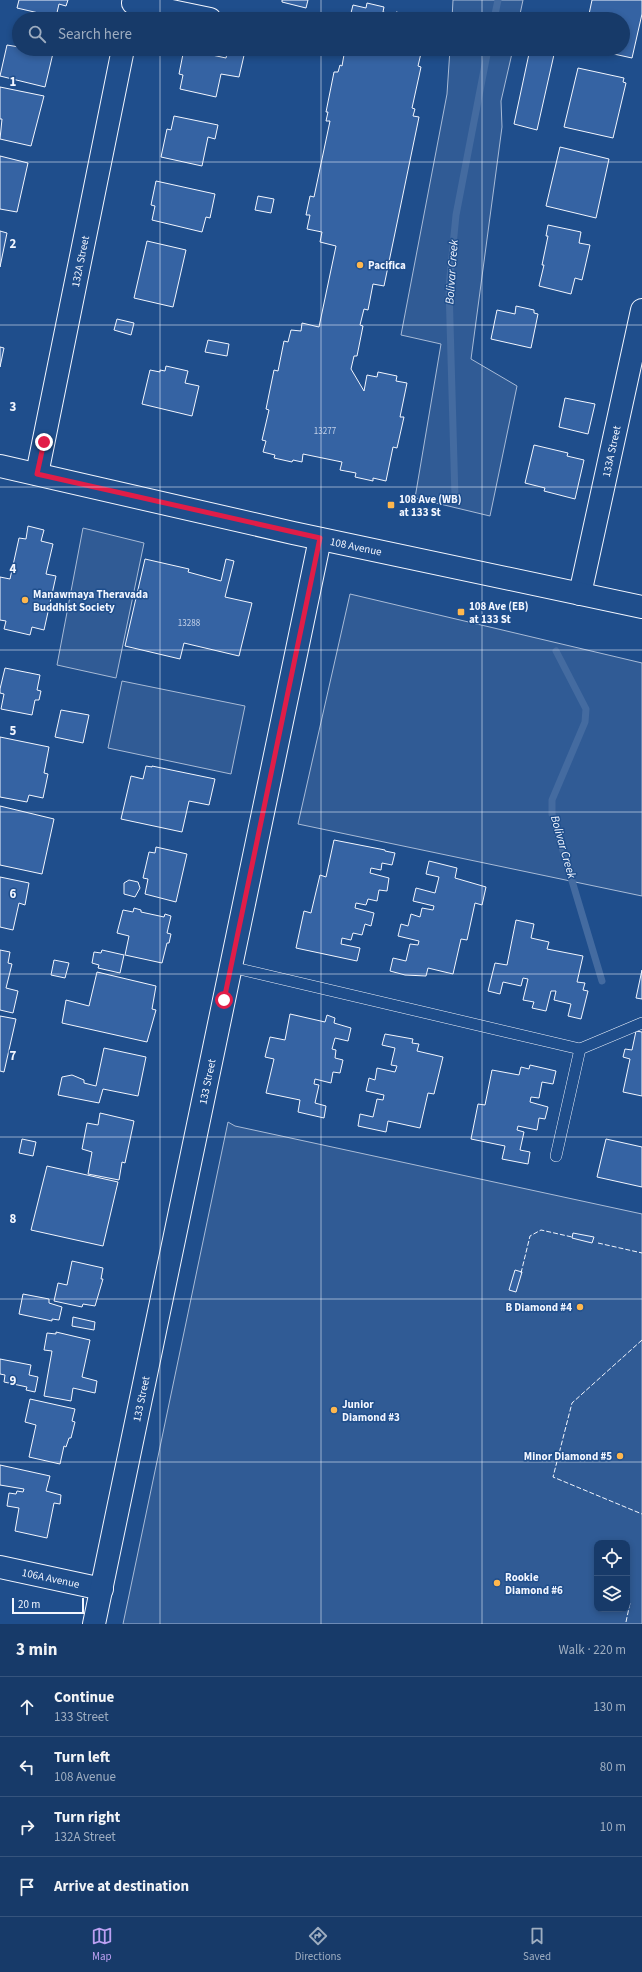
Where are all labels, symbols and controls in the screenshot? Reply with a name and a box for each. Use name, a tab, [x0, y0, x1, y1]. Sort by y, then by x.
search box	[12, 12, 630, 56]
icon: search	[26, 23, 48, 45]
text: Search here	[58, 24, 132, 45]
text: 1	[10, 73, 17, 91]
street label: 132A Street	[68, 234, 93, 288]
text: 2	[10, 235, 17, 253]
water label: Bolivar Creek	[441, 239, 463, 305]
place label: Pacifica	[368, 258, 406, 273]
marker: Pacifica	[355, 260, 365, 270]
text: 3	[10, 398, 17, 416]
street label: 133A Street	[598, 424, 624, 478]
house number: 13277	[314, 425, 337, 438]
route end	[35, 433, 53, 451]
place label: 108 Ave (WB) at 133 St	[399, 492, 461, 520]
marker: 108 Ave (WB) at 133 St	[386, 500, 396, 510]
street label: 108 Avenue	[329, 534, 384, 559]
text: 4	[10, 560, 17, 578]
place label: Manawmaya Theravada Buddhist Society	[33, 587, 148, 615]
marker: Manawmaya Theravada Buddhist Society	[20, 595, 30, 605]
place label: 108 Ave (EB) at 133 St	[469, 599, 529, 627]
marker: 108 Ave (EB) at 133 St	[456, 607, 466, 617]
house number: 13288	[178, 617, 201, 630]
text: 5	[10, 722, 17, 740]
water label: Bolivar Creek	[546, 813, 580, 881]
text: 6	[10, 885, 17, 903]
route start	[215, 991, 233, 1009]
text: 7	[10, 1047, 17, 1065]
street label: 133 Street	[195, 1057, 219, 1106]
text: 8	[10, 1210, 17, 1228]
place label: B Diamond #4	[505, 1300, 572, 1315]
marker: B Diamond #4	[575, 1302, 585, 1312]
text: 9	[10, 1372, 17, 1390]
street label: 133 Street	[129, 1374, 153, 1423]
place label: Junior Diamond #3	[342, 1397, 400, 1425]
marker: Junior Diamond #3	[329, 1405, 339, 1415]
place label: Minor Diamond #5	[524, 1449, 612, 1464]
marker: Minor Diamond #5	[615, 1451, 625, 1461]
map controls	[594, 1540, 630, 1612]
button: locate	[594, 1540, 630, 1576]
street label: 106A Avenue	[21, 1564, 82, 1592]
place label: Rookie Diamond #6	[505, 1570, 563, 1598]
button: layers	[594, 1576, 630, 1612]
marker: Rookie Diamond #6	[492, 1578, 502, 1588]
scale bar	[12, 1596, 84, 1615]
text: 20 m	[18, 1597, 40, 1612]
text: 3 min	[16, 1638, 57, 1662]
text: Walk · 220 m	[558, 1641, 626, 1659]
text: Continue	[54, 1687, 114, 1708]
icon: ahead	[16, 1696, 38, 1718]
text: 130 m	[593, 1698, 626, 1716]
text: 133 Street	[54, 1708, 109, 1726]
text: Turn left	[54, 1747, 110, 1768]
icon: left	[16, 1756, 38, 1778]
text: 80 m	[600, 1758, 626, 1776]
text: 108 Avenue	[54, 1768, 116, 1786]
text: Turn right	[54, 1807, 120, 1828]
icon: right	[16, 1816, 38, 1838]
text: 10 m	[600, 1818, 626, 1836]
text: 132A Street	[54, 1828, 116, 1846]
icon: arrive	[16, 1876, 38, 1898]
text: Arrive at destination	[54, 1876, 189, 1897]
tab: Map	[91, 1925, 113, 1964]
tab: Directions	[295, 1925, 341, 1964]
tab: Saved	[523, 1925, 551, 1964]

